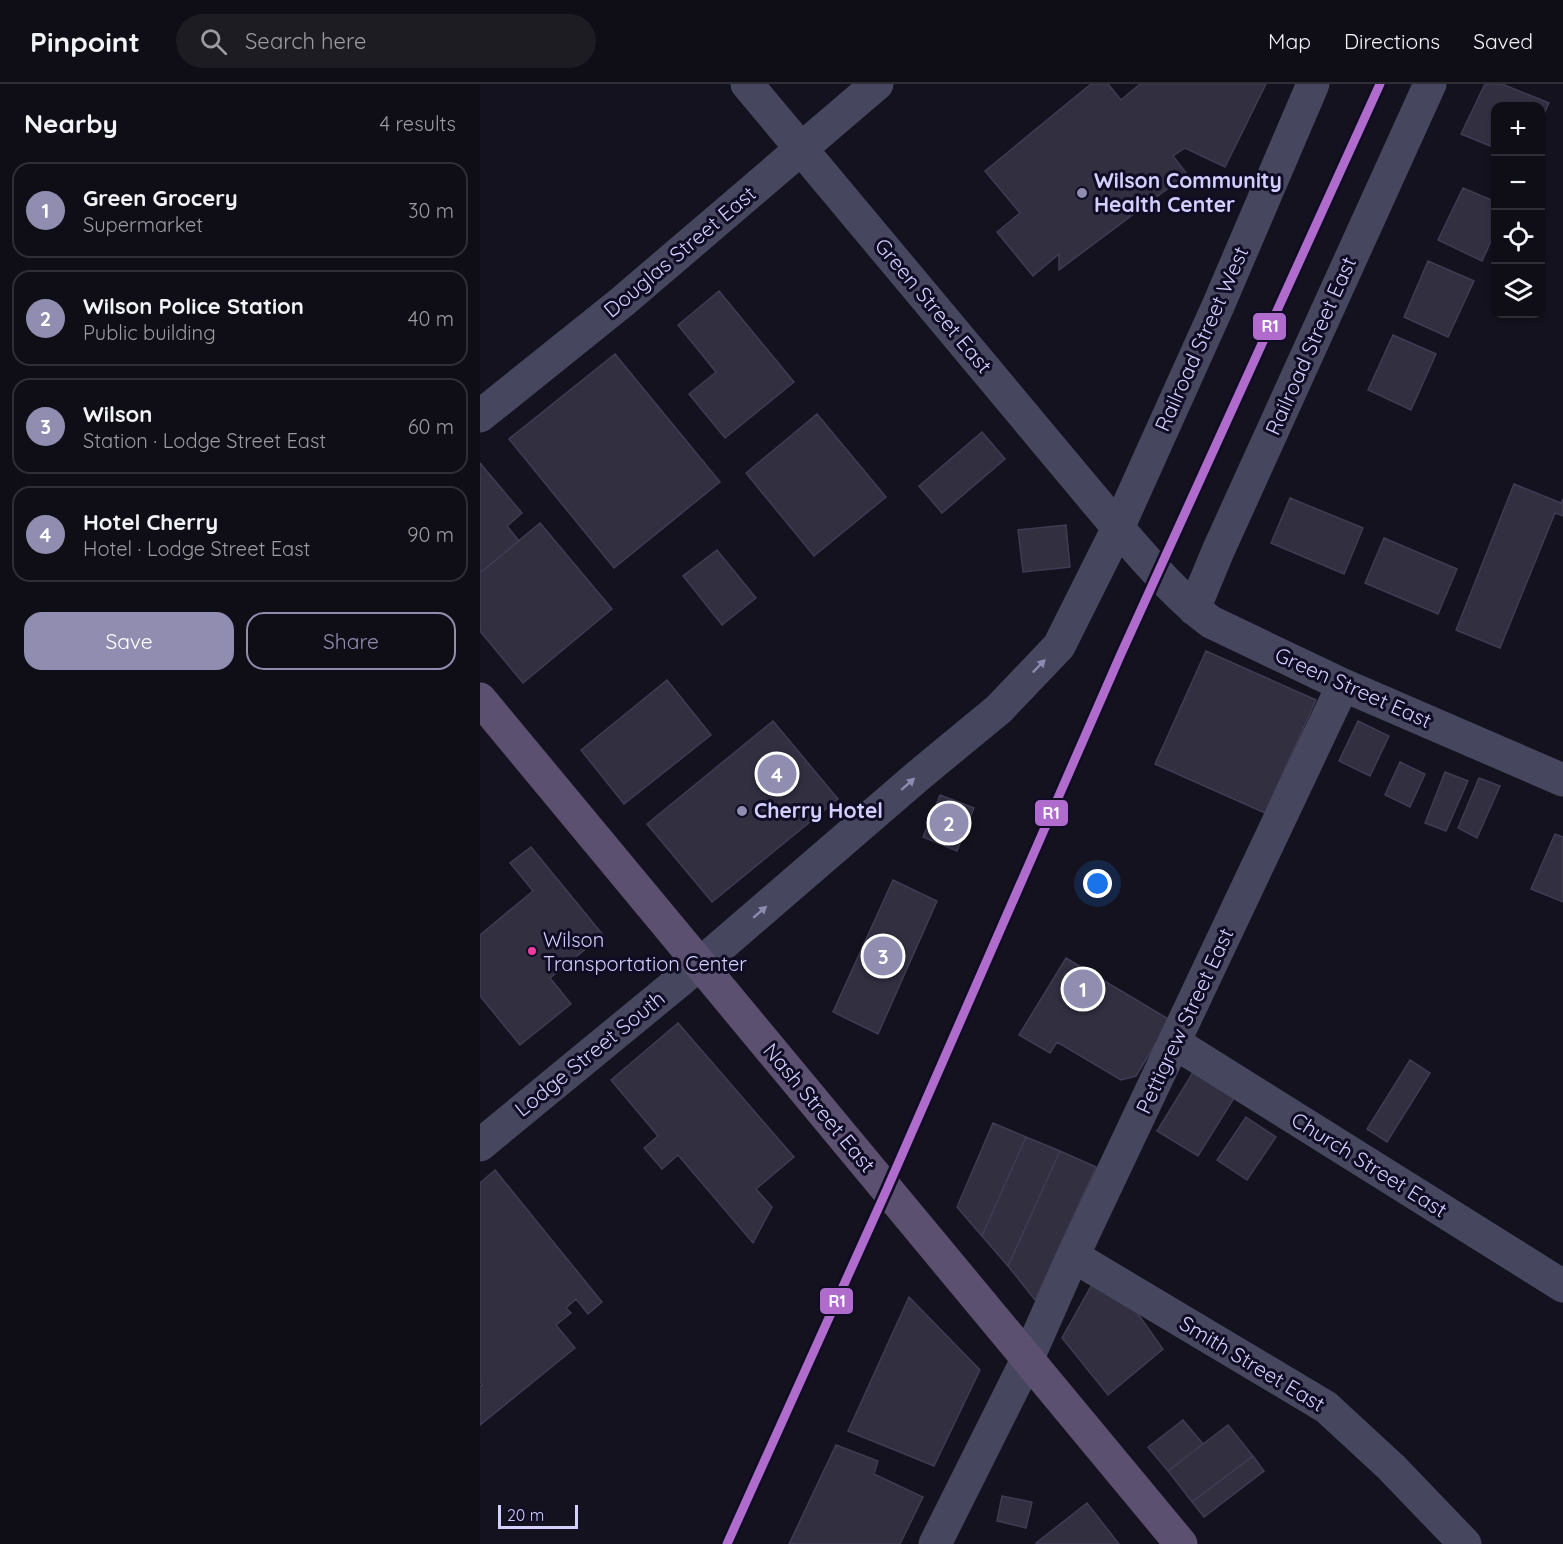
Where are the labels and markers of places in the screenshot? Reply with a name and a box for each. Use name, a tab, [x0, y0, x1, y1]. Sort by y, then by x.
place label: Wilson Community Health Center	[1094, 167, 1282, 217]
marker: Wilson Community Health Center	[1075, 186, 1089, 200]
pin: 4	[758, 752, 796, 796]
place label: Cherry Hotel	[754, 797, 883, 823]
pin: 2	[930, 800, 968, 846]
marker: Cherry Hotel	[735, 804, 749, 818]
place label: Wilson Transportation Center	[543, 927, 747, 976]
pin: 3	[864, 934, 902, 978]
marker: Wilson Transportation Center	[526, 945, 538, 957]
pin: 1	[1064, 966, 1102, 1012]

